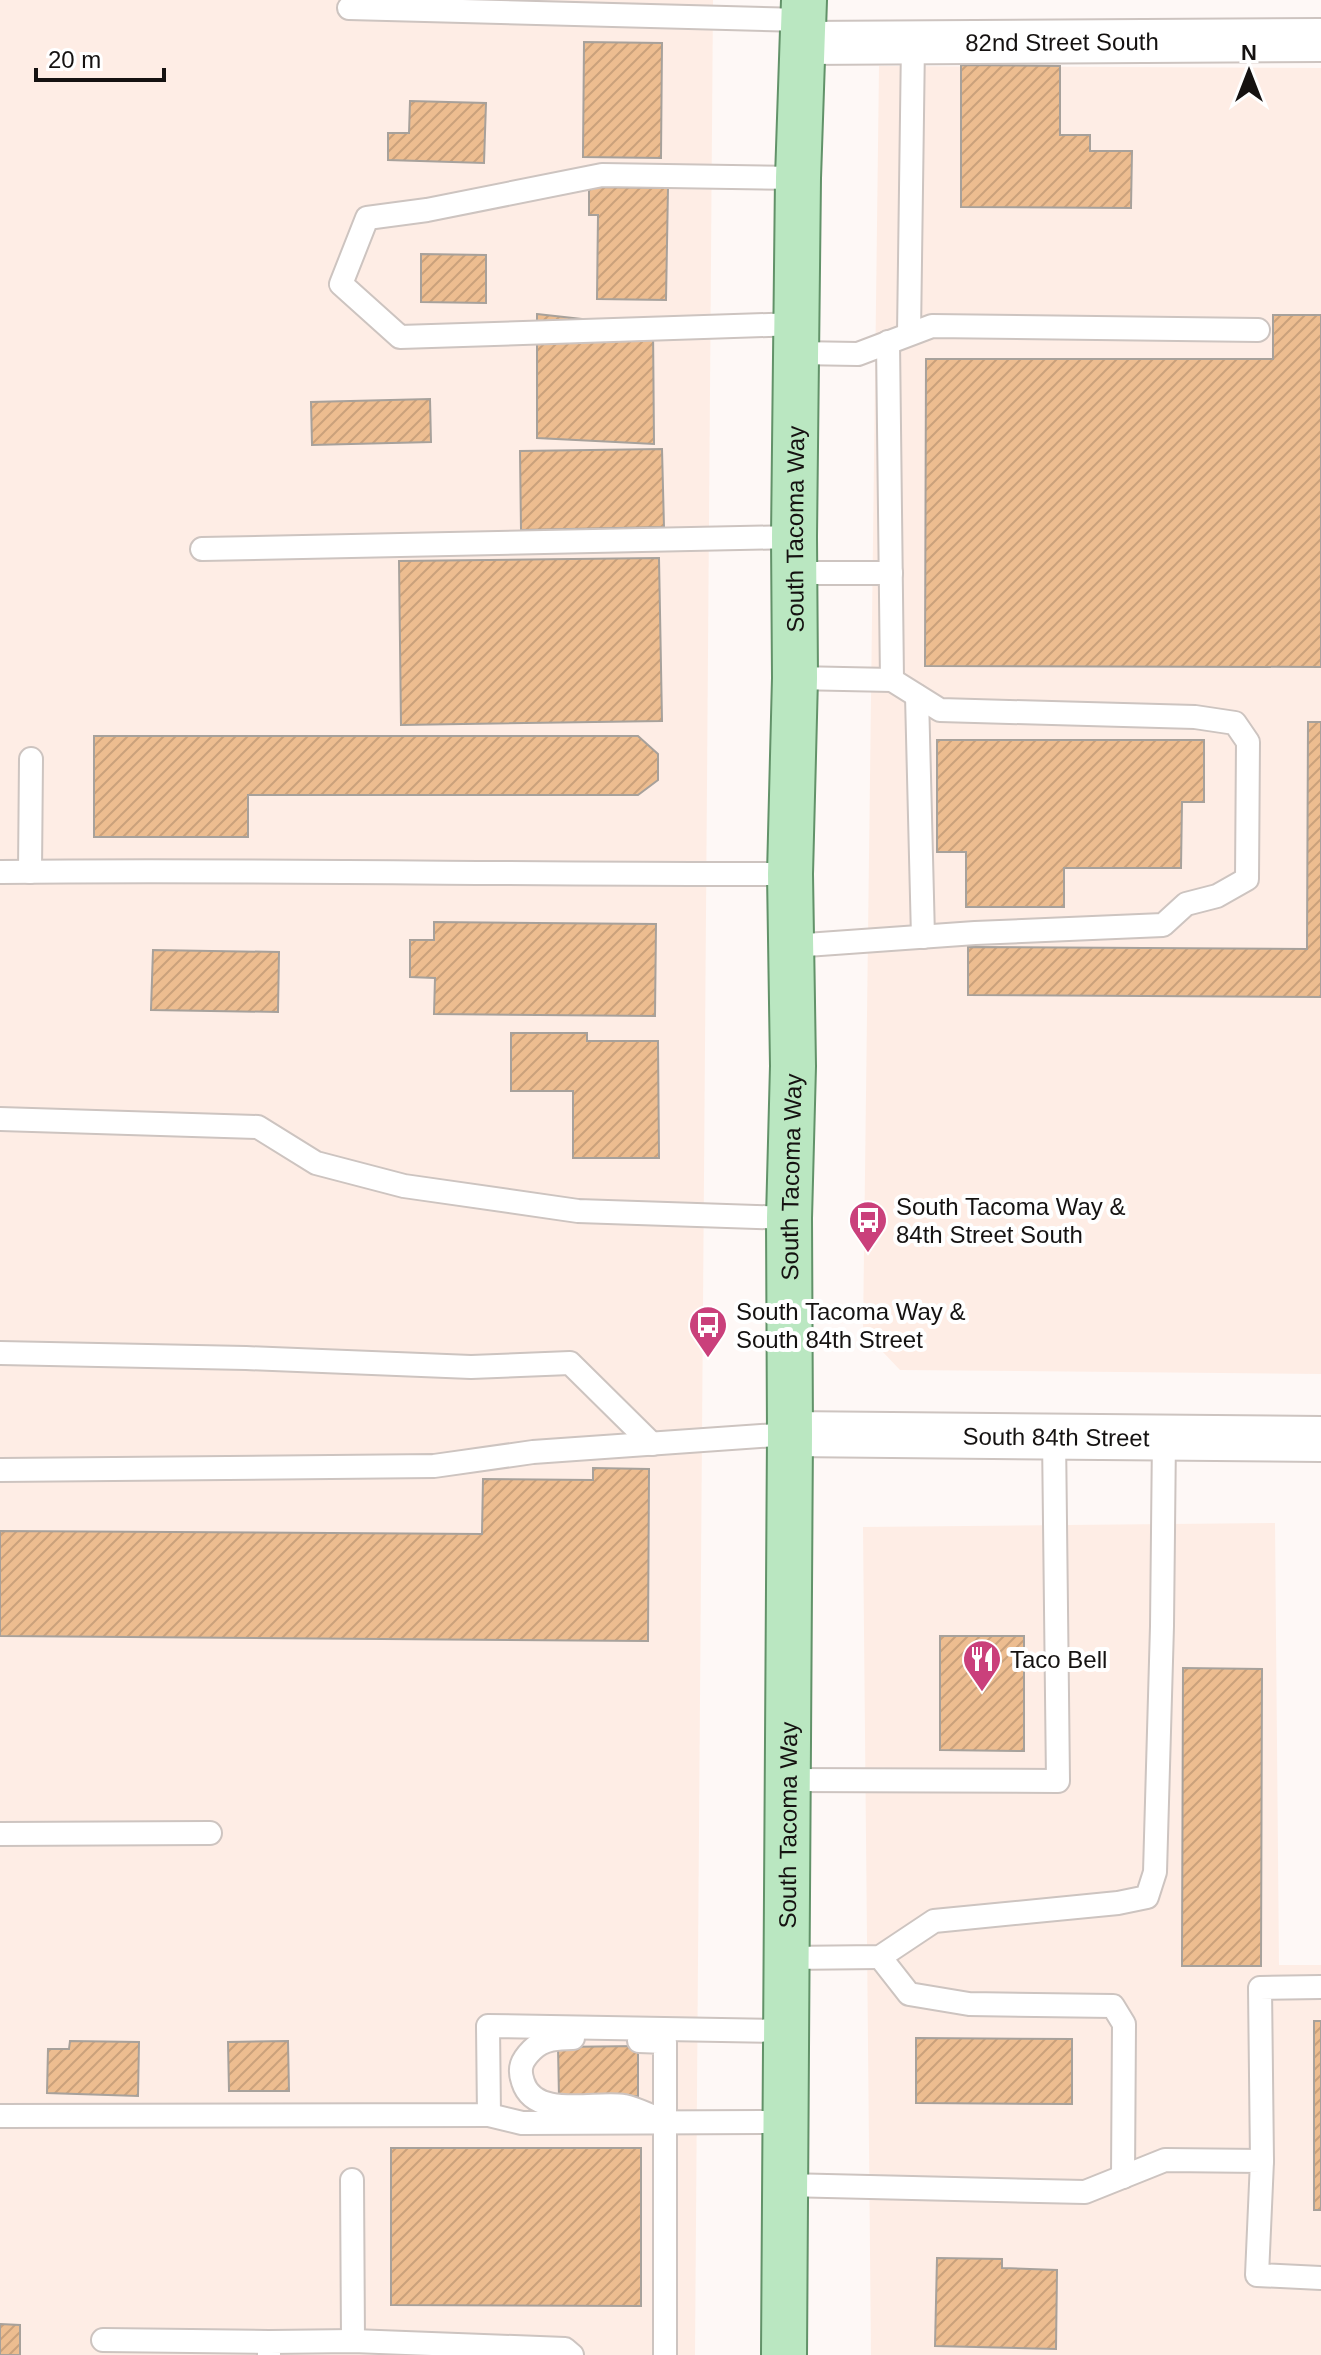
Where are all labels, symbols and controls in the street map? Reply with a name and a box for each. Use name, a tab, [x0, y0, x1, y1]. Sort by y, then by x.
street label: 82nd Street South	[965, 27, 1159, 56]
scale bar	[36, 32, 164, 82]
north arrow	[1209, 32, 1289, 112]
text: N	[1241, 40, 1257, 65]
text: 20 m	[48, 46, 101, 73]
street label: South Tacoma Way	[780, 426, 809, 633]
street label: South Tacoma Way	[775, 1073, 806, 1281]
place label: South Tacoma Way & 84th Street South	[896, 1193, 1125, 1248]
bus stop icon: South Tacoma Way & 84th Street South	[847, 1199, 889, 1254]
place label: South Tacoma Way & South 84th Street	[736, 1298, 965, 1353]
bus stop icon: South Tacoma Way & South 84th Street	[687, 1304, 729, 1359]
street label: South 84th Street	[962, 1422, 1150, 1451]
restaurant icon: Taco Bell	[961, 1638, 1003, 1693]
place label: Taco Bell	[1010, 1646, 1107, 1673]
street label: South Tacoma Way	[773, 1721, 802, 1929]

